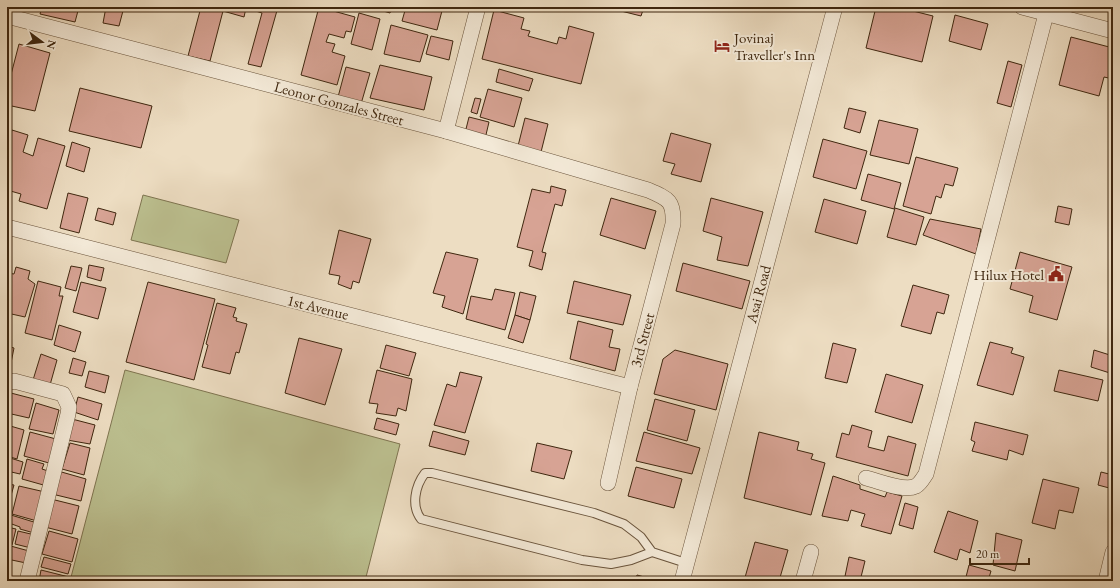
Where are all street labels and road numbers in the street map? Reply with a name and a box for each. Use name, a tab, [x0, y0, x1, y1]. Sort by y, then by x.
street label: Leonor Gonzales Street	[272, 77, 406, 130]
street label: Asai Road	[741, 263, 775, 326]
street label: 1st Avenue	[285, 290, 351, 324]
street label: 3rd Street	[626, 310, 658, 369]

